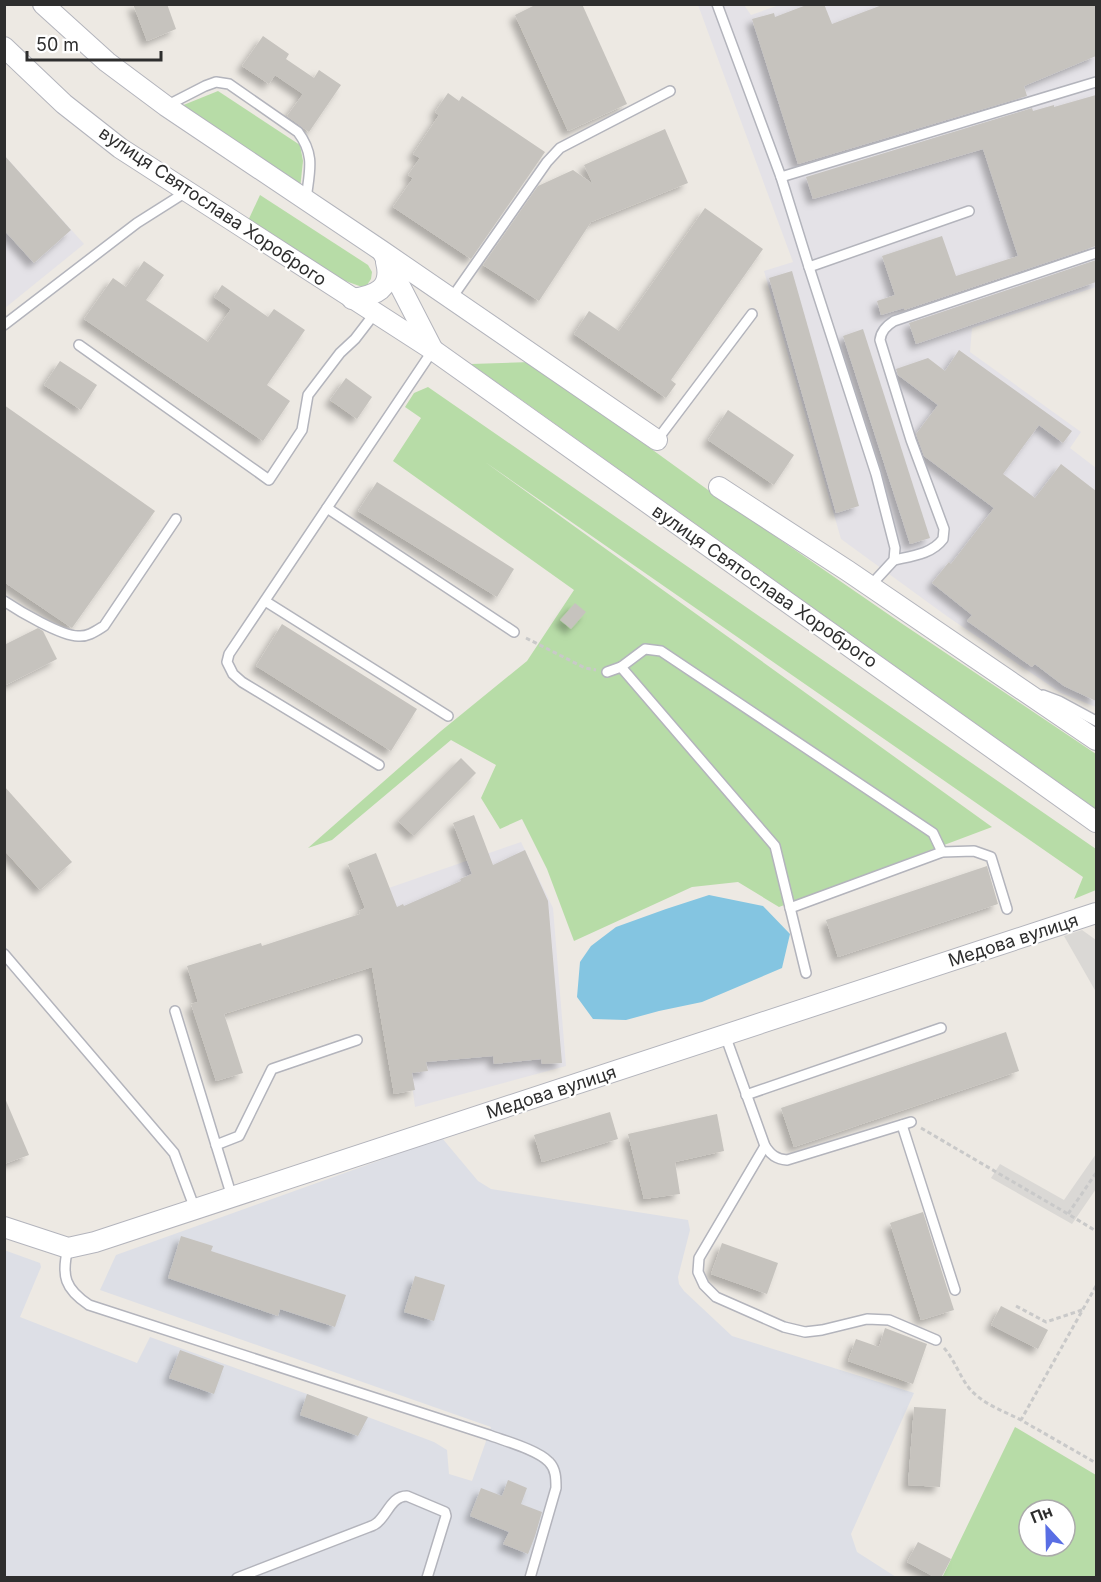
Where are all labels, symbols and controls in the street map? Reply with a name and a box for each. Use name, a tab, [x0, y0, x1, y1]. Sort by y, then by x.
scale bar	[27, 24, 160, 62]
text: 50 m	[36, 34, 79, 55]
street label: вулиця Святослава Хороброго	[95, 122, 331, 290]
street label: вулиця Святослава Хороброго	[649, 500, 881, 672]
street label: Медова вулиця	[945, 909, 1081, 971]
street label: Медова вулиця	[483, 1061, 619, 1123]
north arrow	[1017, 1498, 1077, 1558]
text: Пн	[1027, 1501, 1055, 1527]

